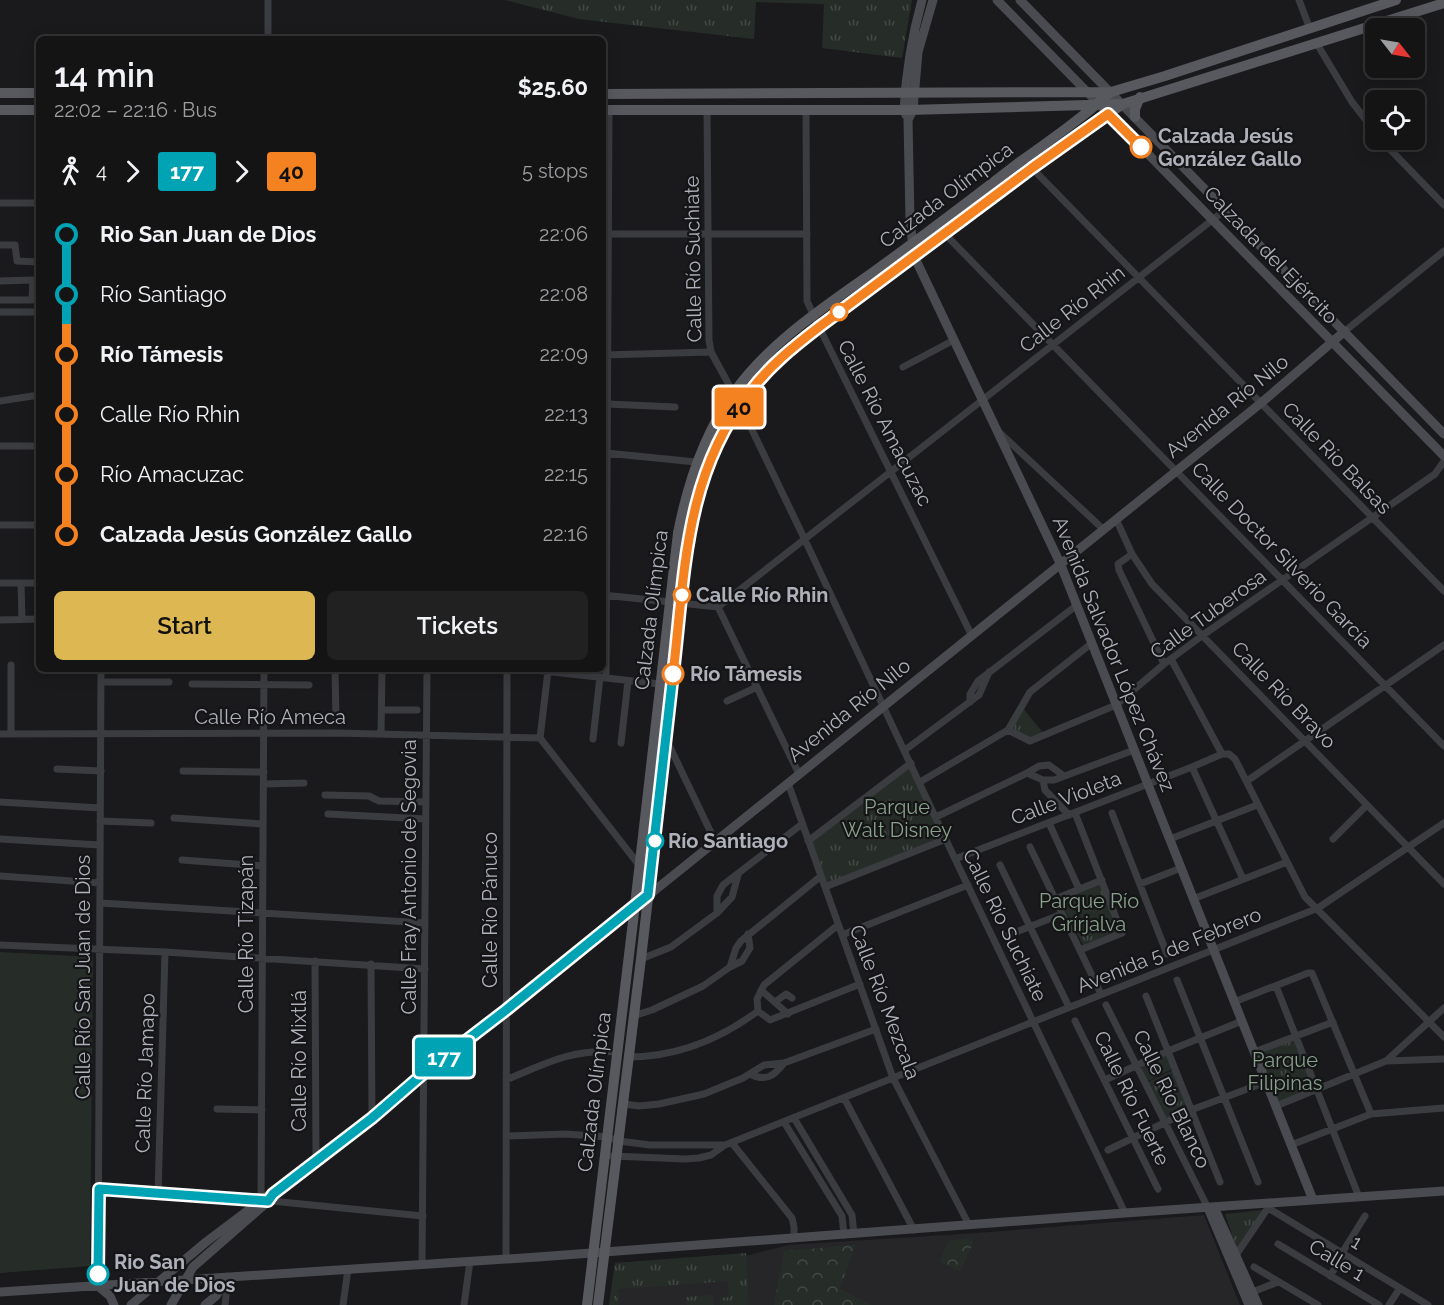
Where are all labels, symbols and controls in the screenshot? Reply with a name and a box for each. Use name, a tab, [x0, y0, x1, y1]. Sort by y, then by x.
north arrow	[1365, 18, 1425, 78]
map controls	[1365, 18, 1425, 150]
text: 14 min	[54, 56, 155, 95]
text: $25.60	[518, 74, 588, 100]
button: locate	[1365, 90, 1425, 150]
text: 22:02 – 22:16 · Bus	[54, 98, 217, 122]
place label: Calzada Jesús González Gallo	[1158, 124, 1302, 171]
marker: Calzada Jesús González Gallo	[1130, 136, 1152, 158]
street label: Calzada Olímpica	[874, 137, 1018, 253]
icon: walk	[54, 155, 87, 188]
icon: forward	[116, 155, 149, 188]
icon: forward	[225, 155, 258, 188]
text: 4	[96, 159, 107, 183]
text: 177	[170, 159, 204, 184]
text: 40	[279, 159, 304, 184]
text: 5 stops	[522, 159, 588, 183]
street label: Calle Río Suchiate	[680, 175, 706, 343]
street label: Calzada del Ejército	[1199, 181, 1343, 329]
text: Rio San Juan de Dios	[100, 221, 316, 247]
text: 22:06	[539, 222, 588, 246]
street label: Calle Río Rhin	[1014, 260, 1130, 358]
text: Río Santiago	[100, 281, 227, 307]
text: 22:08	[539, 282, 588, 306]
unlabelled marker	[830, 303, 848, 321]
street label: Calle Río Amacuzac	[833, 336, 937, 510]
text: Río Támesis	[100, 341, 223, 367]
text: 22:09	[539, 342, 588, 366]
street label: Avenida Río Nilo	[1161, 349, 1293, 463]
line badge: 40	[712, 388, 766, 426]
text: 40	[727, 395, 751, 420]
street label: Calle Río Balsas	[1277, 397, 1397, 519]
text: Calle Río Rhin	[100, 401, 240, 427]
text: 22:13	[544, 402, 588, 426]
street label: Calle Doctor Silverio García	[1187, 457, 1377, 653]
text: Río Amacuzac	[100, 461, 244, 487]
text: 22:15	[544, 462, 588, 486]
street label: Avenida Salvador López Chávez	[1048, 513, 1180, 795]
text: Calzada Jesús González Gallo	[100, 521, 412, 547]
text: 22:16	[543, 522, 588, 546]
street label: Calzada Olímpica	[629, 529, 673, 691]
street label: Calle Tuberosa	[1145, 564, 1271, 664]
place label: Calle Río Rhin	[696, 583, 828, 607]
marker: Calle Río Rhin	[673, 586, 691, 604]
button: Start	[54, 591, 315, 660]
button: Tickets	[327, 591, 588, 660]
street label: Calle Río Bravo	[1227, 636, 1341, 754]
street label: Avenida Río Nilo	[783, 653, 915, 767]
place label: Río Támesis	[690, 662, 802, 686]
marker: Río Támesis	[662, 663, 684, 685]
street label: Calle Río Ameca	[194, 705, 346, 729]
street label: Calle Fray Antonio de Segovia	[397, 739, 421, 1015]
street label: Calle Violeta	[1007, 766, 1125, 830]
park label: Parque Walt Disney	[842, 795, 952, 842]
place label: Río Santiago	[668, 829, 788, 853]
street label: Calle Río Pánuco	[478, 832, 502, 988]
marker: Río Santiago	[646, 832, 664, 850]
street label: Calle Río Suchiate	[958, 845, 1052, 1005]
street label: Calle Río San Juan de Dios	[71, 855, 95, 1099]
street label: Calle Río Tizapán	[234, 855, 258, 1013]
park label: Parque Río Grírjalva	[1039, 889, 1139, 936]
street label: Avenida 5 de Febrero	[1073, 902, 1265, 998]
street label: Calle Río Mezcala	[845, 921, 925, 1083]
street label: Calle Río Mixtlá	[287, 990, 311, 1132]
street label: Calle Río Jamapo	[130, 993, 160, 1153]
street label: Calzada Olímpica	[572, 1011, 616, 1173]
street label: Calle Río Blanco	[1128, 1026, 1216, 1172]
street label: Calle Río Fuerte	[1089, 1027, 1175, 1169]
line badge: 177	[410, 1038, 478, 1076]
text: 177	[427, 1045, 461, 1070]
park label: Parque Filipinas	[1248, 1048, 1322, 1095]
street label: 1	[1347, 1230, 1367, 1255]
street label: Calle 1	[1305, 1234, 1370, 1286]
place label: Rio San Juan de Dios	[114, 1250, 236, 1297]
marker: Rio San Juan de Dios	[87, 1263, 109, 1285]

